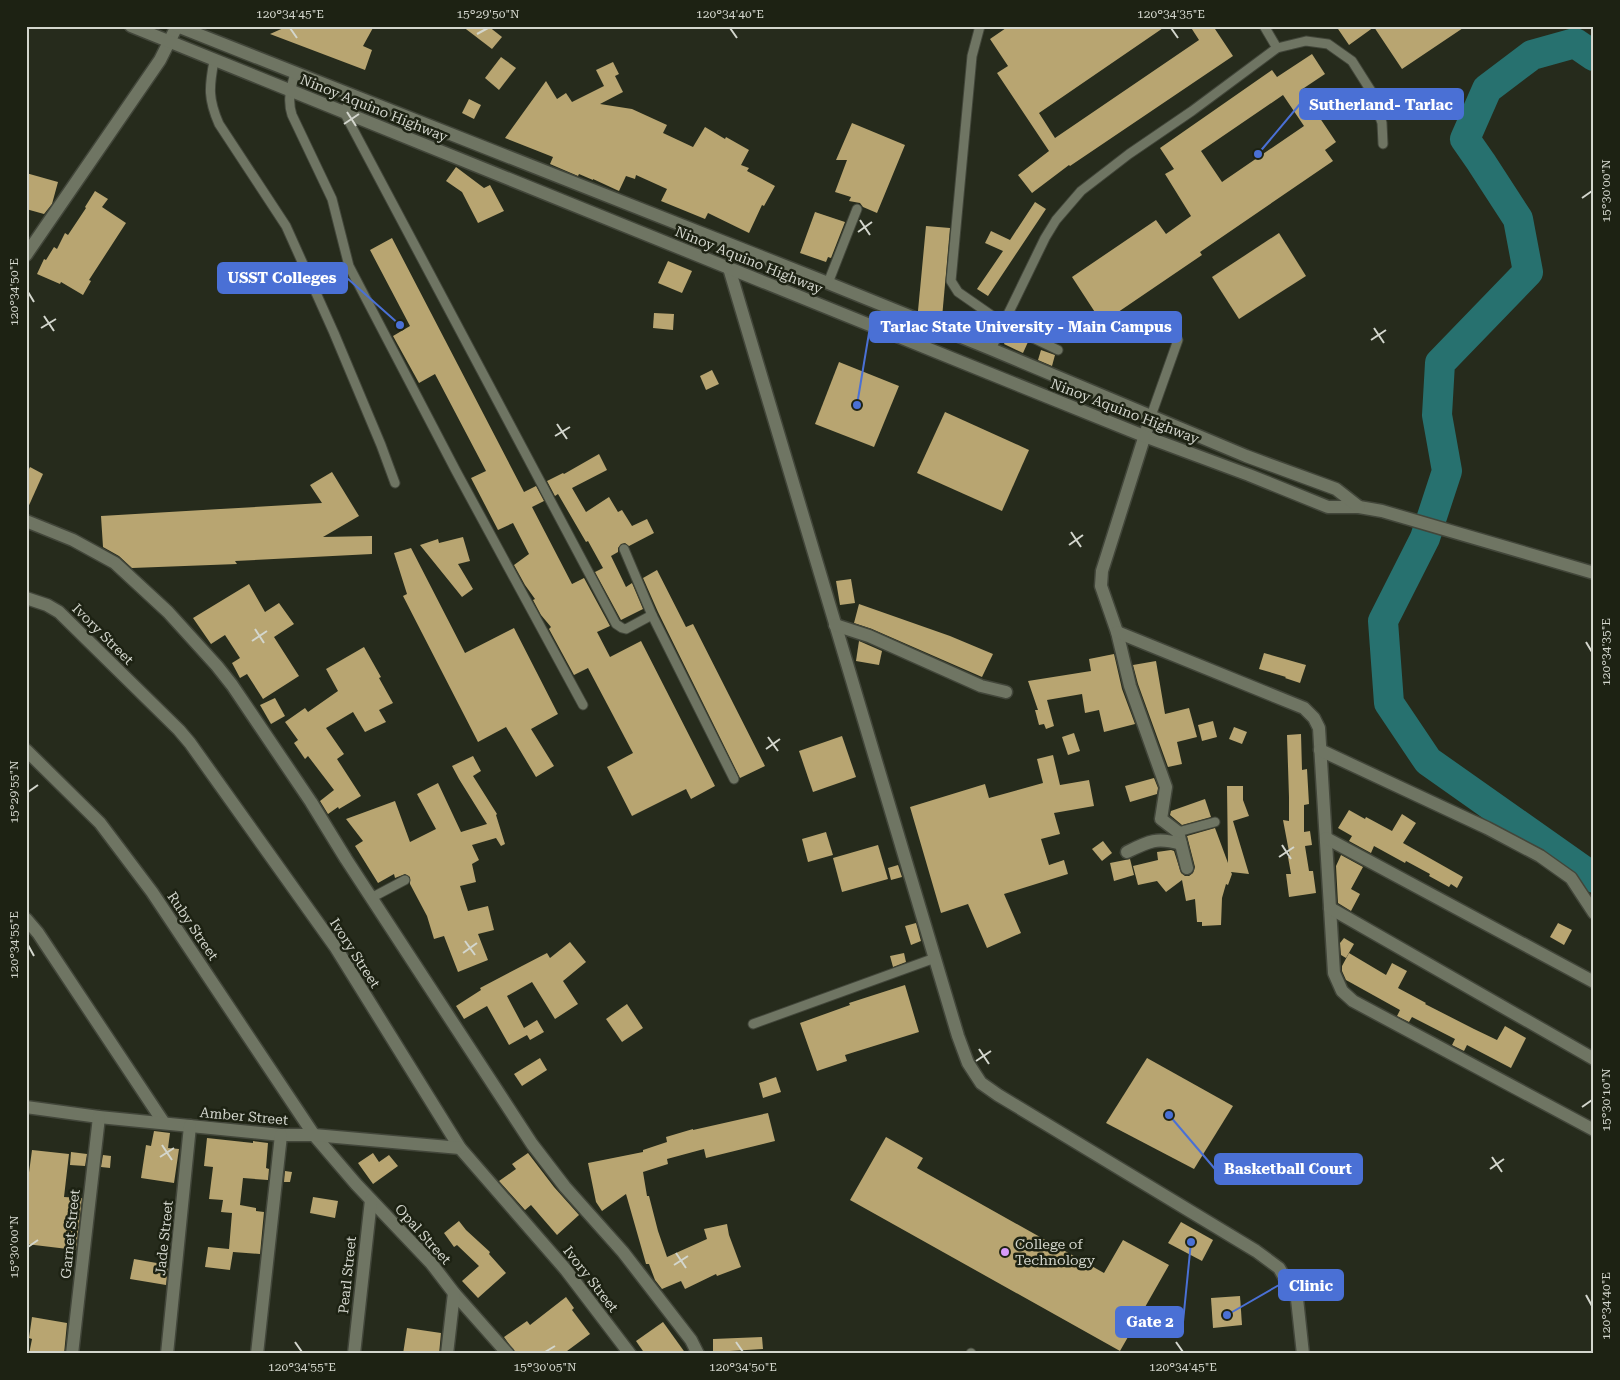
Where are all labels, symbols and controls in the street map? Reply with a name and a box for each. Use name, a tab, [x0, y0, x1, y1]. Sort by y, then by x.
text: 120°34'45"E	[256, 7, 324, 21]
text: 15°29'50"N	[456, 7, 520, 21]
text: 120°34'40"E	[696, 7, 764, 21]
text: 120°34'35"E	[1137, 7, 1205, 21]
street label: Ninoy Aquino Highway	[298, 71, 451, 145]
callout: Sutherland- Tarlac	[1300, 89, 1463, 119]
text: Sutherland- Tarlac	[1309, 96, 1453, 114]
text: 15°30'00"N	[1599, 159, 1613, 223]
street label: Ninoy Aquino Highway	[673, 223, 826, 297]
text: 120°34'50"E	[7, 258, 21, 326]
callout: USST Colleges	[218, 263, 347, 293]
text: USST Colleges	[228, 269, 337, 287]
callout: Tarlac State University - Main Campus	[870, 312, 1181, 342]
text: Tarlac State University - Main Campus	[880, 318, 1172, 336]
street label: Ninoy Aquino Highway	[1048, 375, 1202, 447]
street label: Ivory Street	[69, 600, 137, 668]
text: 120°34'35"E	[1599, 618, 1613, 686]
text: 15°29'55"N	[7, 760, 21, 824]
street label: Ruby Street	[164, 889, 222, 963]
text: 120°34'55"E	[7, 911, 21, 979]
street label: Ivory Street	[327, 915, 383, 991]
text: 15°30'10"N	[1599, 1068, 1613, 1132]
street label: Amber Street	[199, 1104, 289, 1128]
callout: Basketball Court	[1215, 1154, 1362, 1184]
text: Basketball Court	[1224, 1160, 1352, 1178]
street label: Garnet Street	[57, 1188, 83, 1280]
street label: Jade Street	[152, 1200, 176, 1276]
street label: Opal Street	[392, 1201, 454, 1267]
text: 15°30'00"N	[7, 1215, 21, 1279]
street label: Pearl Street	[335, 1236, 359, 1314]
place label: College of Technology	[1015, 1236, 1096, 1268]
street label: Ivory Street	[560, 1243, 622, 1315]
marker: College of Technology	[999, 1246, 1011, 1258]
callout: Clinic	[1279, 1270, 1343, 1300]
text: 120°34'40"E	[1599, 1272, 1613, 1340]
text: Clinic	[1289, 1277, 1333, 1295]
callout: Gate 2	[1116, 1307, 1183, 1337]
text: Gate 2	[1126, 1313, 1174, 1331]
text: 120°34'55"E	[268, 1360, 336, 1374]
text: 15°30'05"N	[513, 1360, 577, 1374]
text: 120°34'50"E	[709, 1360, 777, 1374]
text: 120°34'45"E	[1149, 1360, 1217, 1374]

